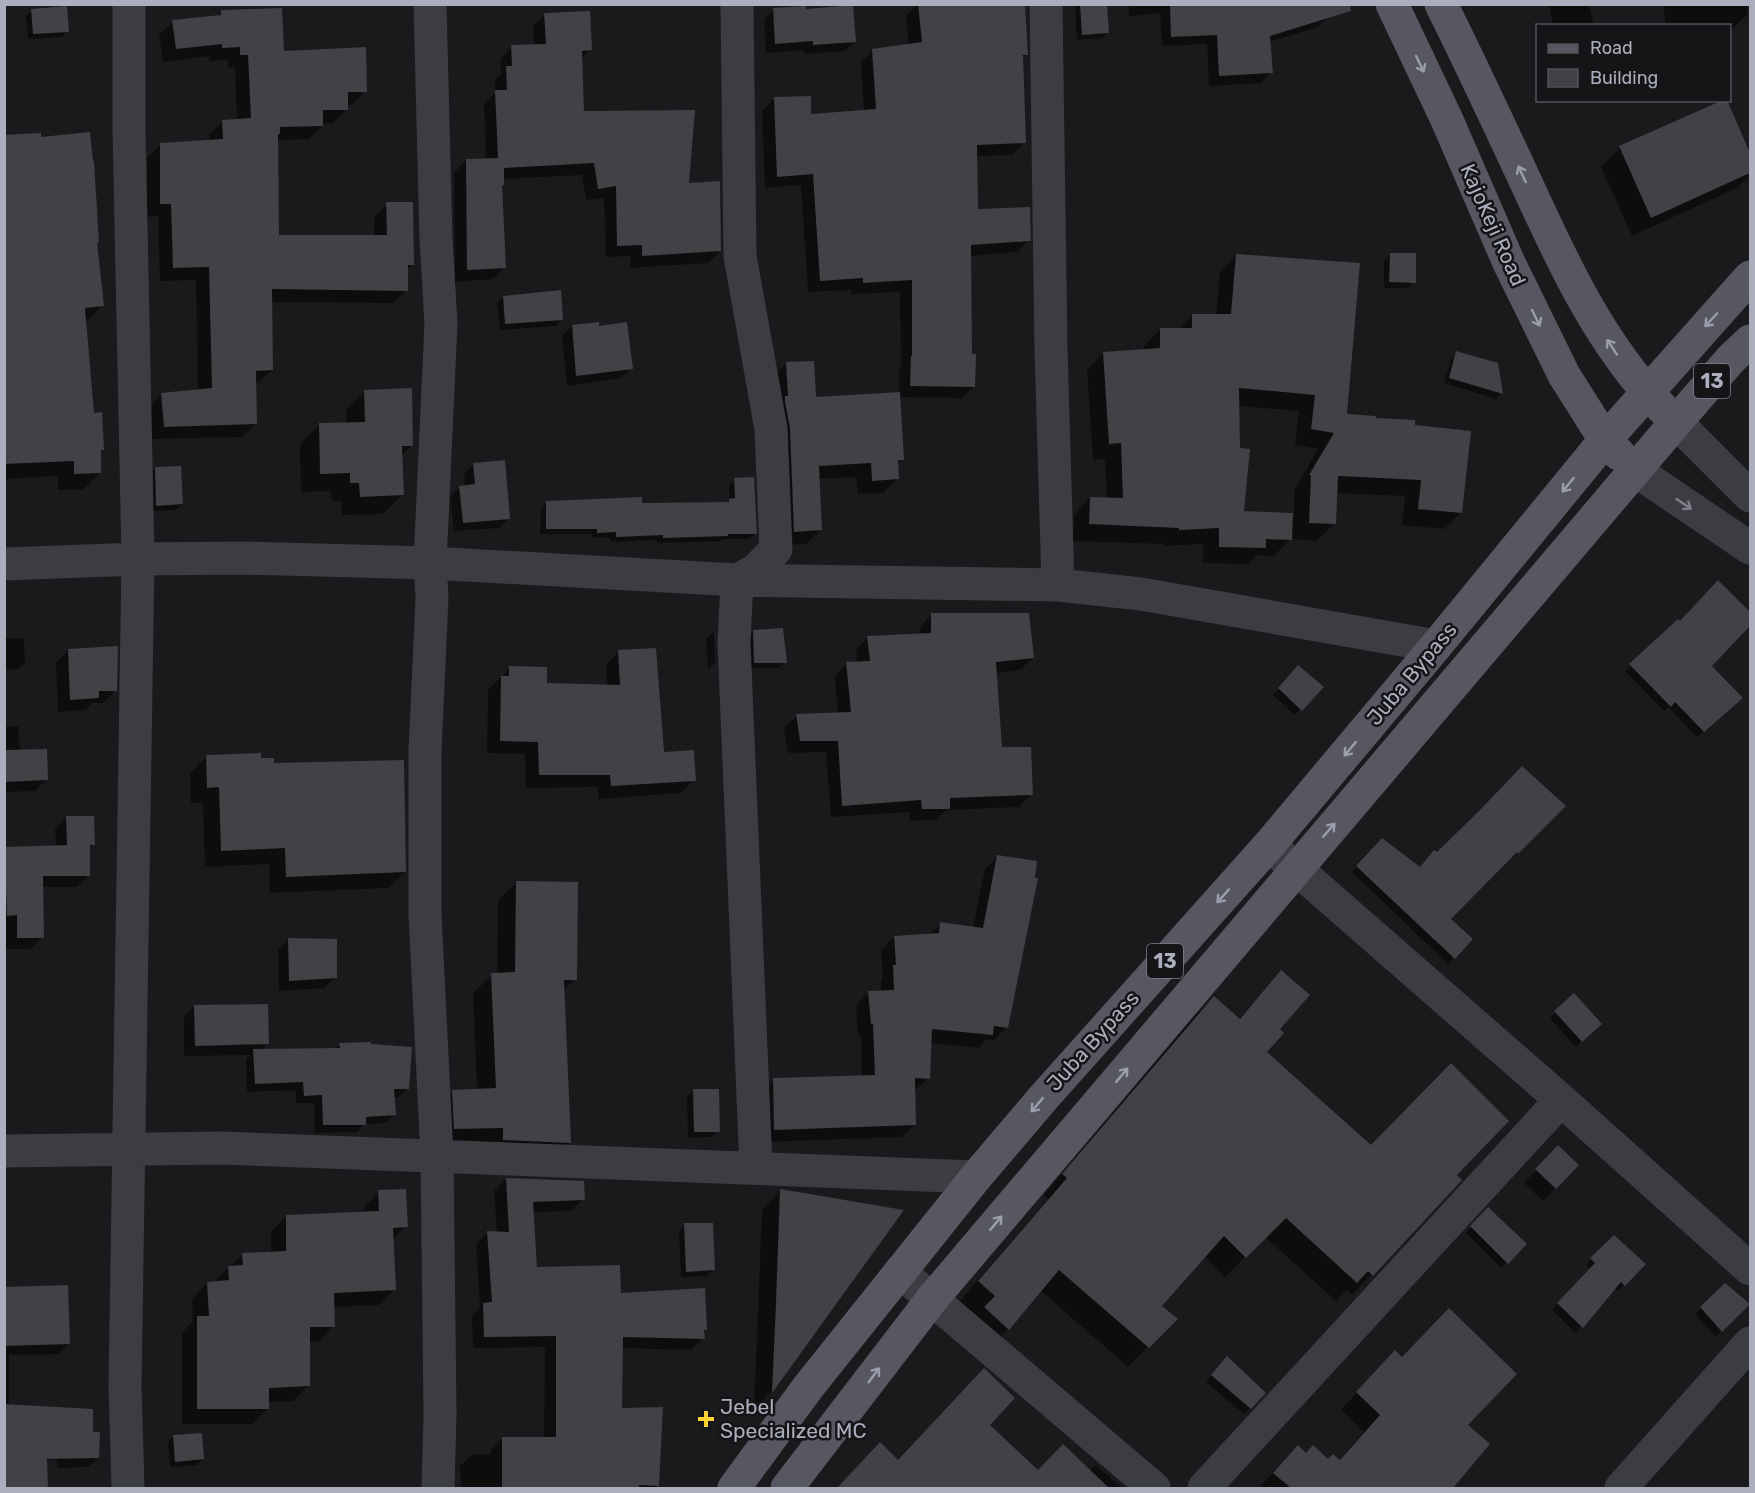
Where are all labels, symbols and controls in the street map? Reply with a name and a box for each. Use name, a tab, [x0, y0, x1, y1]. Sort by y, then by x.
legend	[1536, 24, 1731, 102]
text: Road	[1590, 37, 1633, 59]
one-way arrow	[1415, 55, 1427, 73]
text: Building	[1590, 67, 1658, 89]
street label: KajoKeji Road	[1455, 160, 1531, 290]
one-way arrow	[1515, 166, 1527, 184]
one-way arrow	[1530, 309, 1542, 327]
one-way arrow	[1704, 312, 1718, 327]
one-way arrow	[1606, 339, 1618, 356]
road number: 13	[1694, 364, 1730, 398]
one-way arrow	[1561, 477, 1575, 492]
one-way arrow	[1676, 497, 1693, 510]
street label: Juba Bypass	[1361, 617, 1462, 730]
one-way arrow	[1343, 741, 1357, 756]
one-way arrow	[1322, 822, 1336, 837]
one-way arrow	[1216, 889, 1230, 904]
road number: 13	[1147, 944, 1183, 978]
street label: Juba Bypass	[1041, 985, 1144, 1096]
one-way arrow	[1115, 1067, 1128, 1083]
one-way arrow	[1031, 1096, 1044, 1112]
one-way arrow	[989, 1216, 1003, 1231]
one-way arrow	[867, 1368, 880, 1384]
place label: Jebel Specialized MC	[720, 1394, 866, 1443]
marker: Jebel Specialized MC	[697, 1410, 715, 1428]

